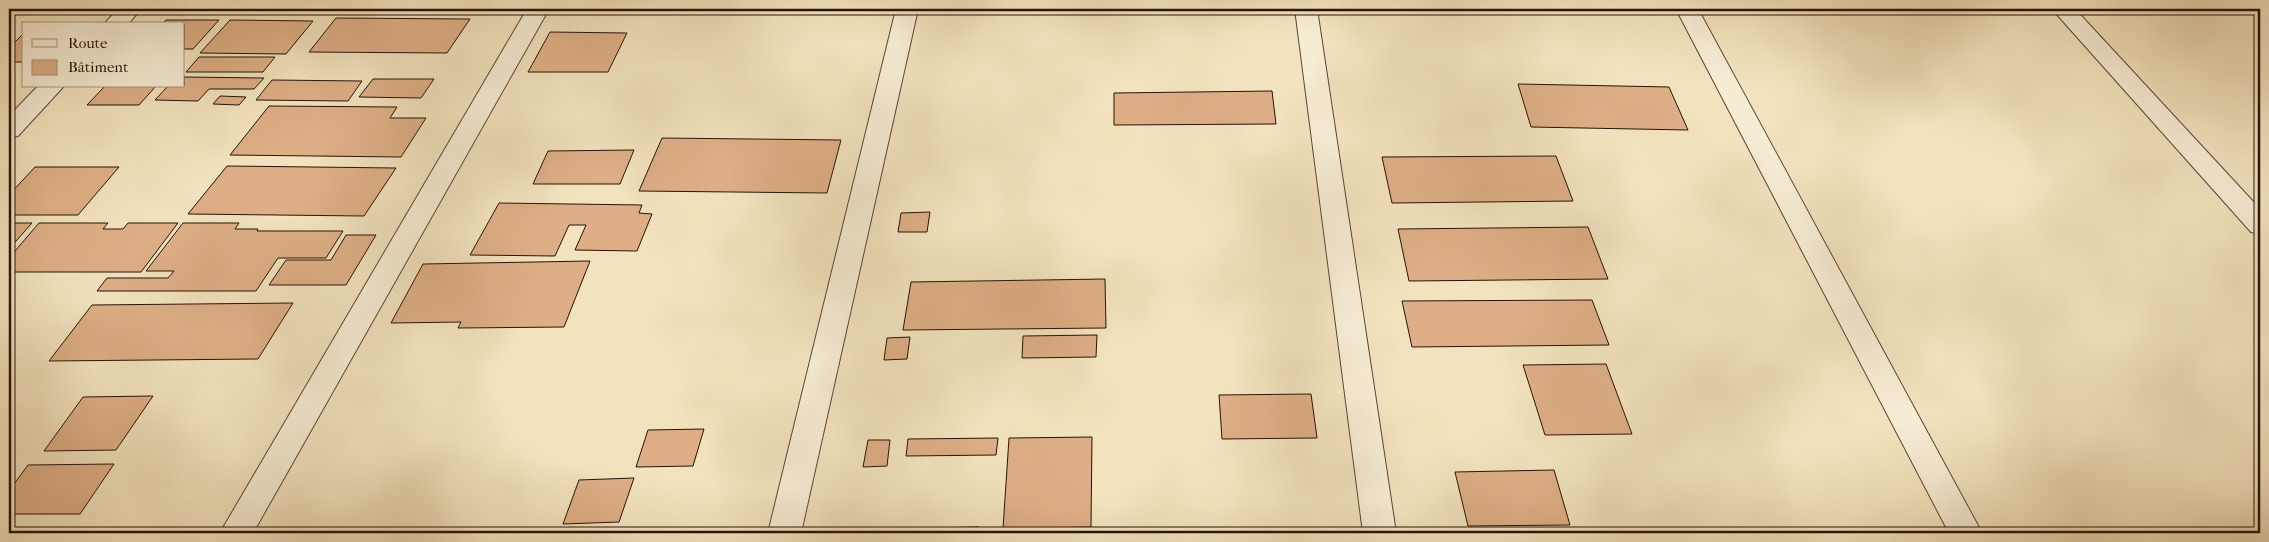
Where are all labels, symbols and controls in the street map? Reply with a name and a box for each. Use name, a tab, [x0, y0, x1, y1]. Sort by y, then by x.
legend	[22, 22, 185, 88]
text: Route	[68, 34, 108, 52]
text: Bâtiment	[68, 58, 129, 76]

